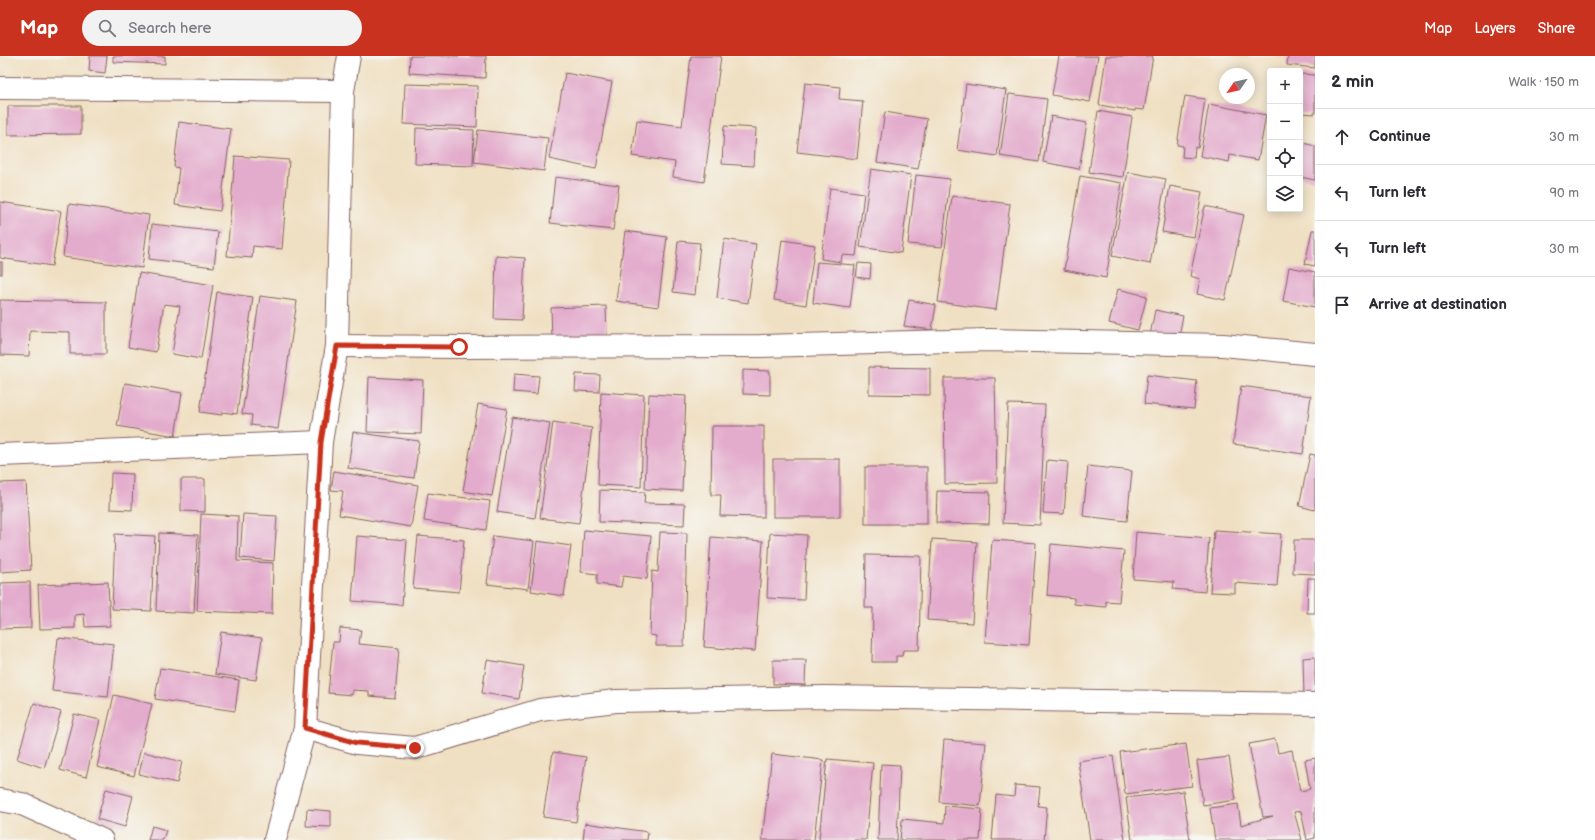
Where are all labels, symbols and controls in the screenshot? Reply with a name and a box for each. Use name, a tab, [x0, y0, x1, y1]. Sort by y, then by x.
search box	[82, 10, 362, 46]
text: Map	[20, 17, 58, 40]
icon: search	[96, 17, 118, 39]
text: Search here	[128, 19, 211, 38]
text: Map	[1424, 20, 1452, 37]
text: Layers	[1474, 20, 1516, 37]
text: Share	[1538, 20, 1575, 37]
north arrow	[1219, 68, 1255, 104]
map controls	[1267, 68, 1303, 212]
button: +	[1267, 68, 1303, 104]
text: 2 min	[1331, 72, 1374, 92]
text: Walk · 150 m	[1508, 74, 1579, 90]
button: −	[1267, 104, 1303, 140]
icon: ahead	[1331, 126, 1353, 148]
text: Continue	[1369, 127, 1431, 146]
text: 30 m	[1549, 129, 1579, 145]
button: locate	[1267, 140, 1303, 176]
button: layers	[1267, 176, 1303, 212]
icon: left	[1331, 182, 1353, 204]
text: Turn left	[1369, 183, 1426, 202]
text: 90 m	[1550, 185, 1579, 201]
icon: left	[1331, 238, 1353, 260]
text: Turn left	[1369, 239, 1426, 258]
text: 30 m	[1549, 241, 1579, 257]
icon: arrive	[1331, 294, 1353, 316]
text: Arrive at destination	[1369, 295, 1507, 314]
route start	[450, 338, 468, 356]
route end	[406, 739, 424, 757]

